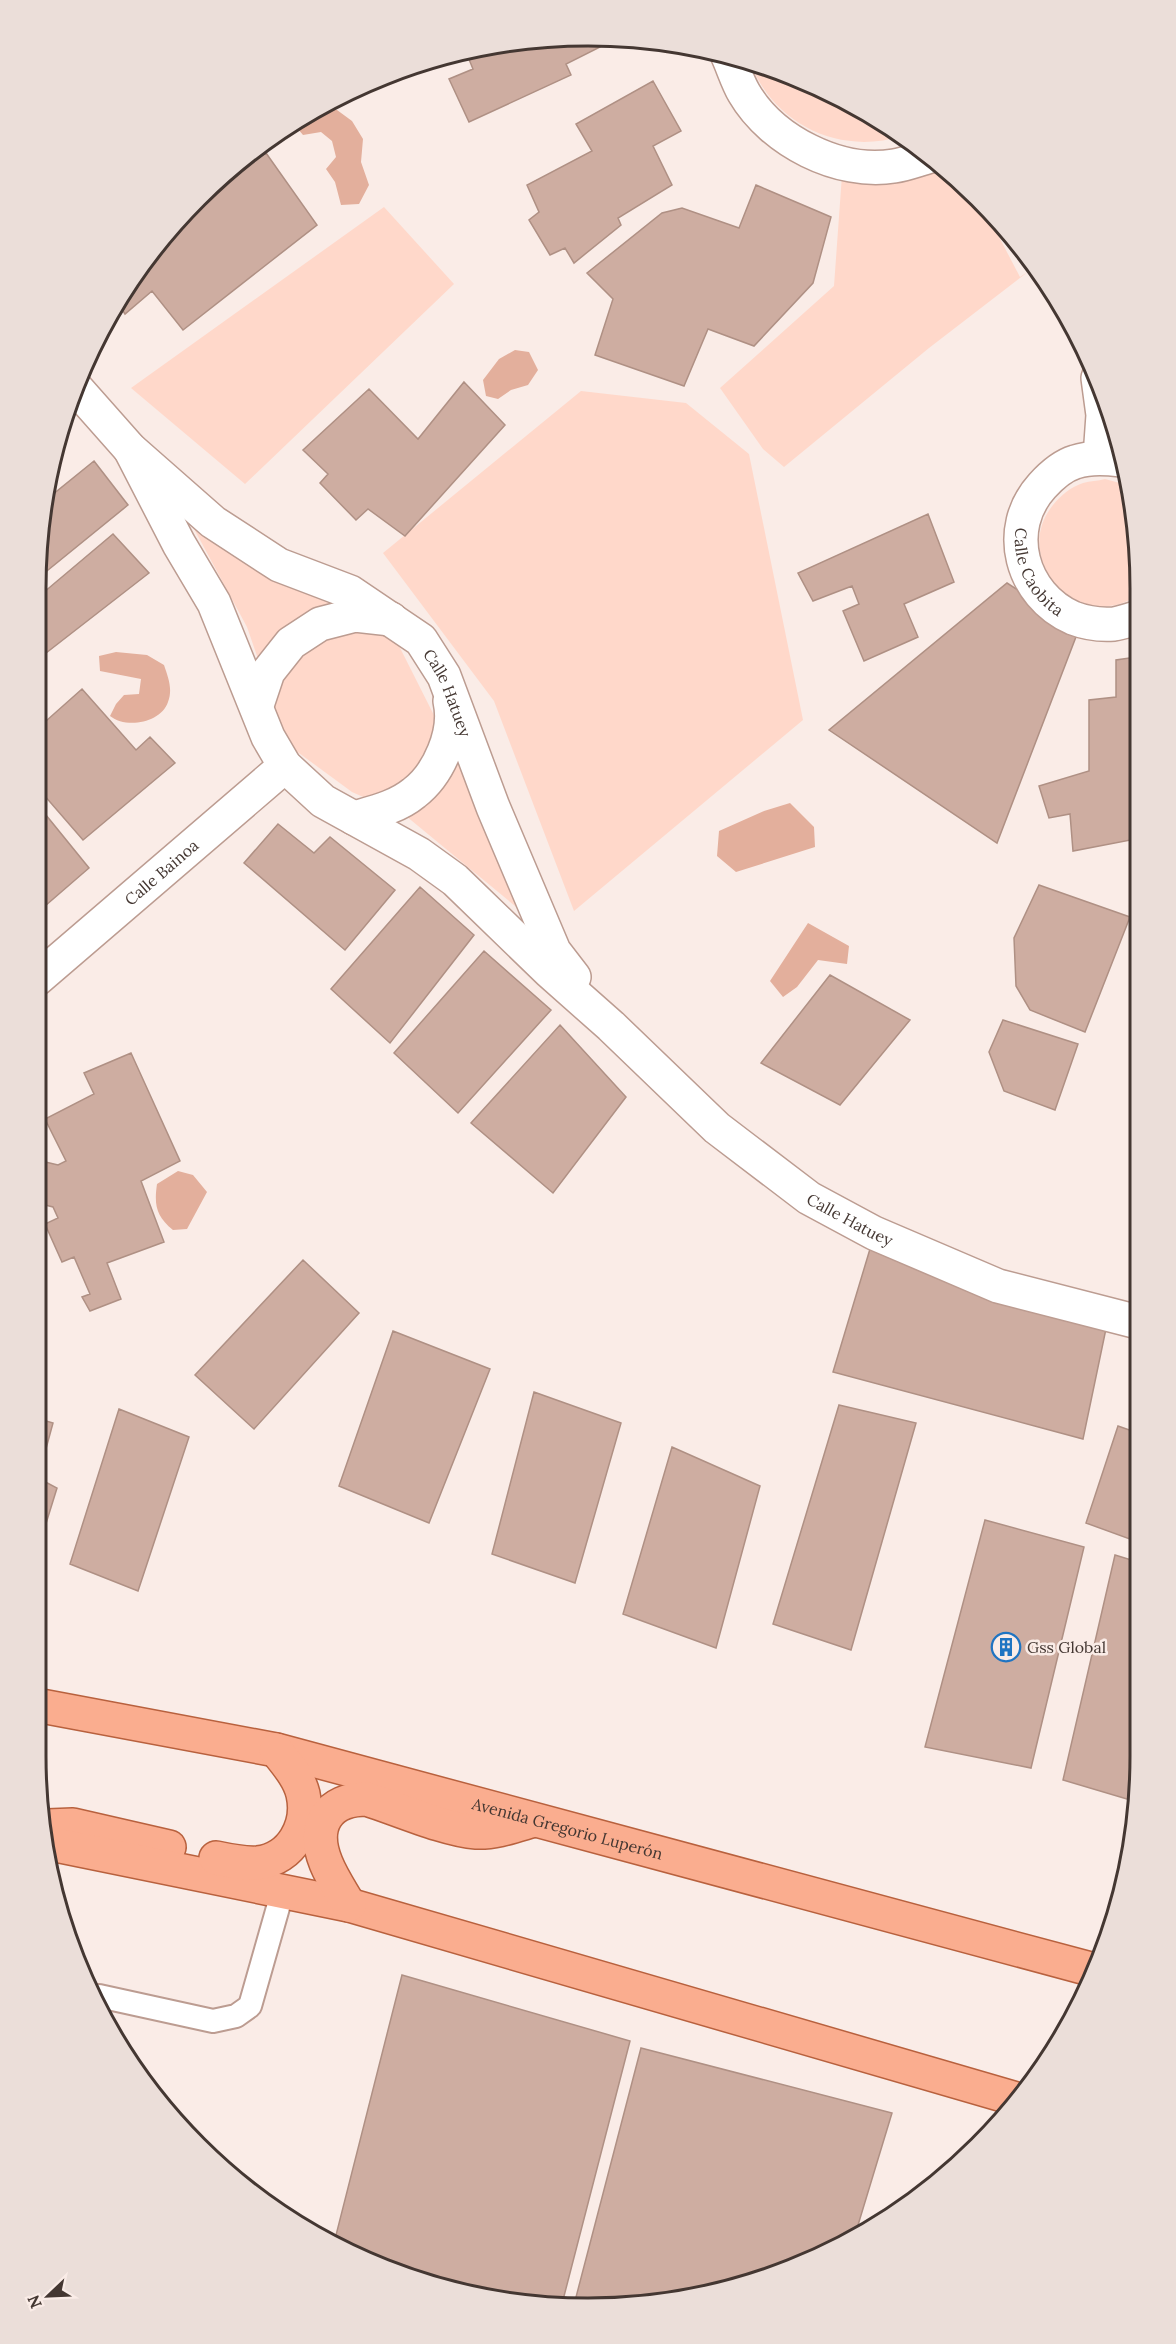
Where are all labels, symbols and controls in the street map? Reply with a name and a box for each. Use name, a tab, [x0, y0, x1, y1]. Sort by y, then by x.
street label: Calle Caobita	[1011, 527, 1067, 620]
street label: Calle Hatuey	[419, 645, 476, 740]
street label: Calle Bainoa	[120, 835, 203, 909]
street label: Calle Hatuey	[803, 1189, 897, 1250]
building icon: Gss Global	[990, 1631, 1022, 1663]
place label: Gss Global	[1027, 1637, 1106, 1657]
street label: Avenida Gregorio Luperón	[469, 1793, 665, 1864]
north arrow	[18, 2266, 78, 2326]
text: N	[23, 2292, 46, 2311]

